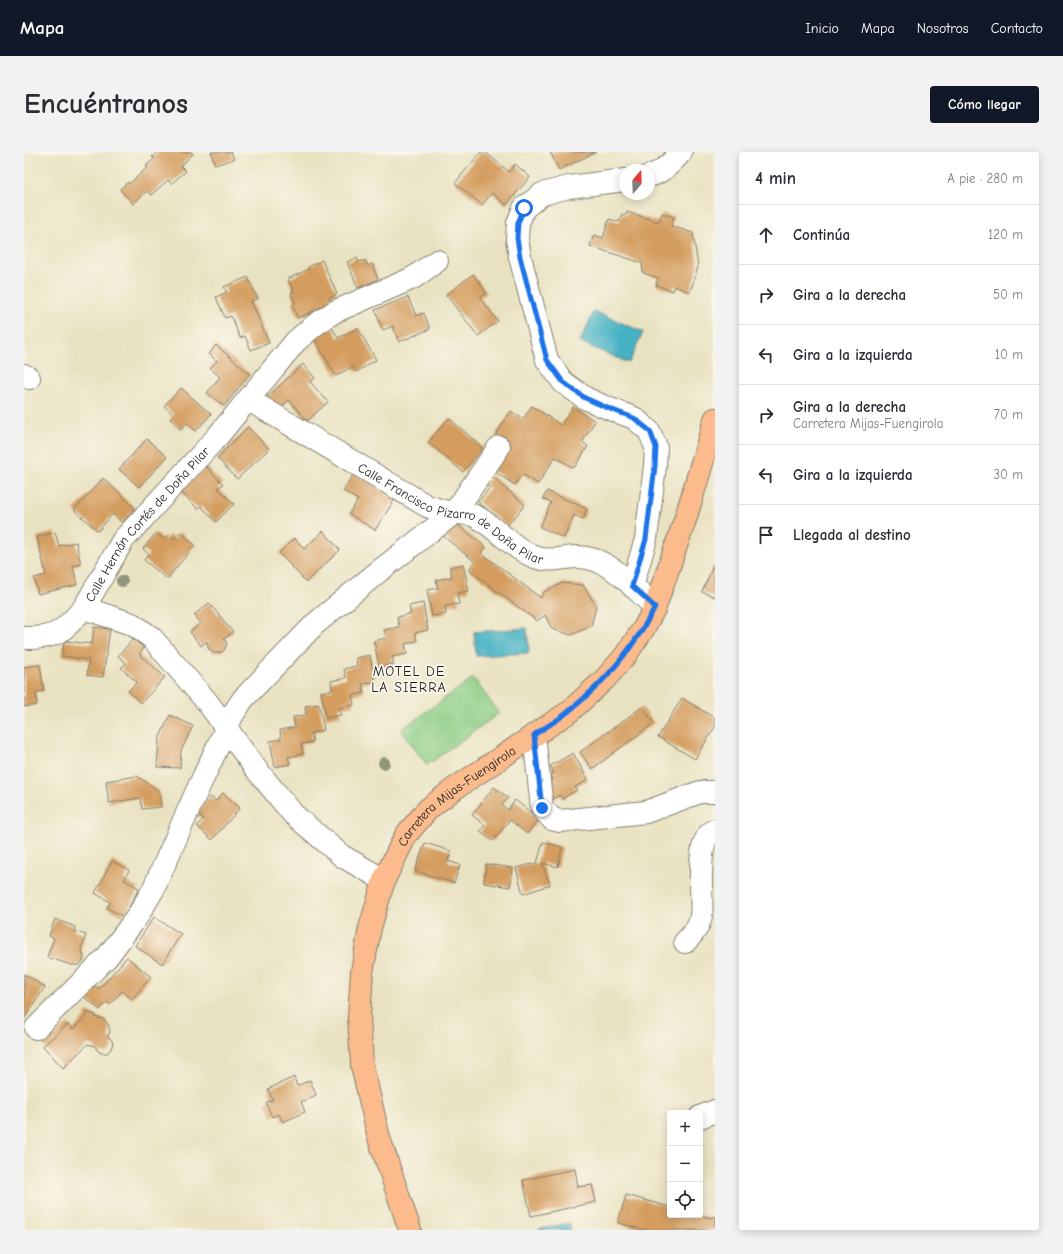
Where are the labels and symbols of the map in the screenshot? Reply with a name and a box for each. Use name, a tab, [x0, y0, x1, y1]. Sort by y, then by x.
north arrow	[619, 164, 655, 200]
route start	[515, 199, 533, 217]
street label: Calle Hernán Cortés de Doña Pilar	[82, 443, 213, 604]
street label: Calle Francisco Pizarro de Doña Pilar	[355, 459, 546, 567]
district label: MOTEL DE LA SIERRA	[371, 663, 447, 696]
street label: Carretera Mijas-Fuengirola	[394, 742, 518, 848]
route end	[533, 799, 551, 817]

